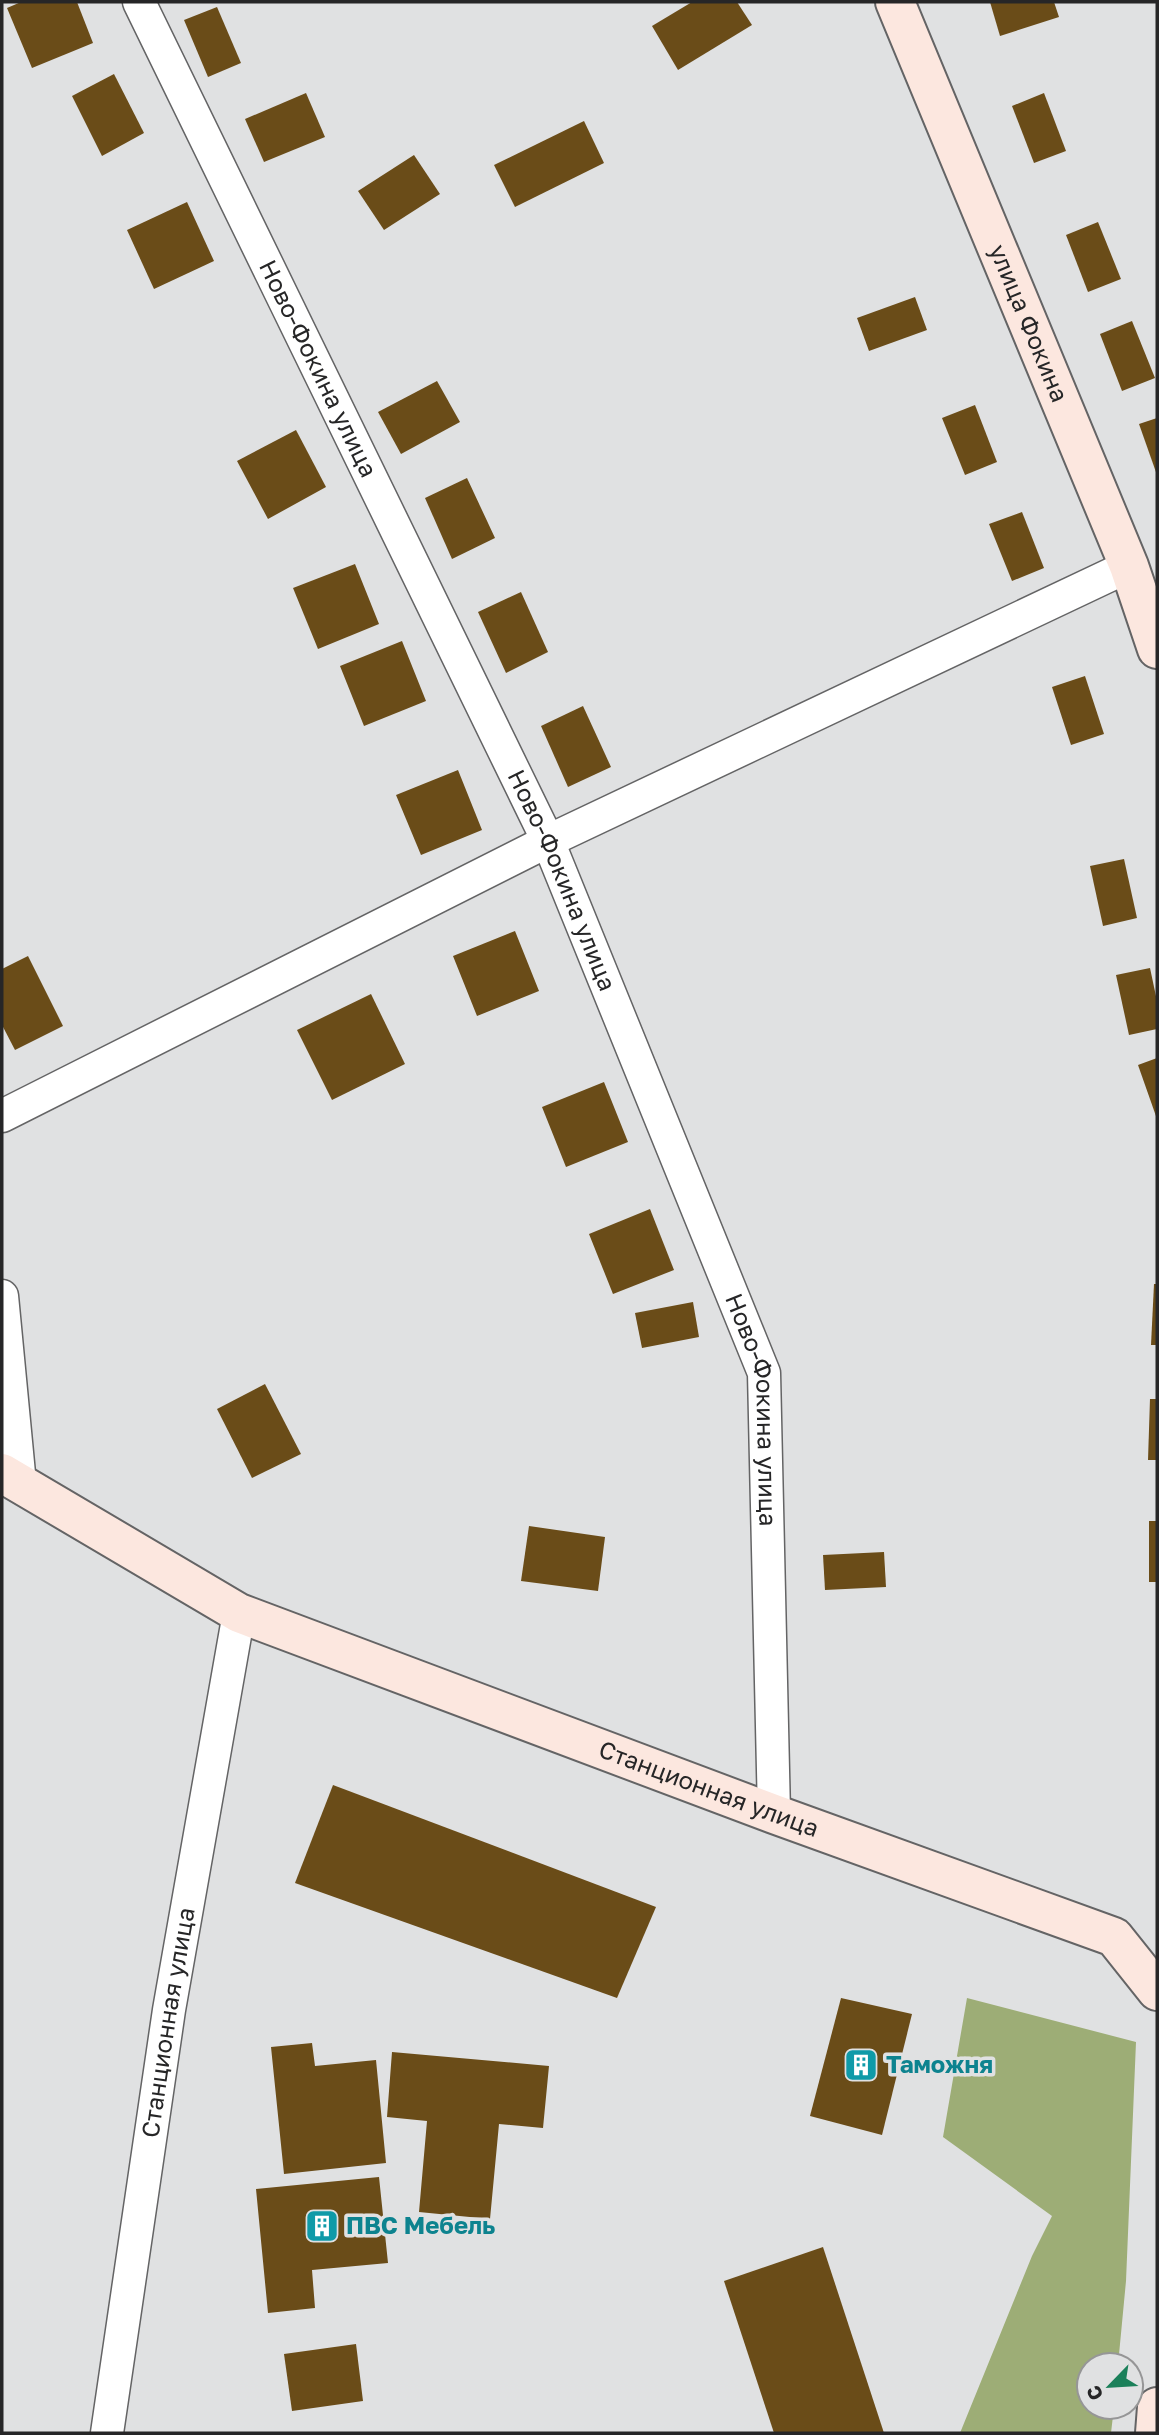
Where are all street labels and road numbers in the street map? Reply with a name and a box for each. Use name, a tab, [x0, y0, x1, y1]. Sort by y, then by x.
street label: улица Фокина	[984, 240, 1075, 406]
street label: Ново-Фокина улица	[254, 255, 384, 481]
street label: Ново-Фокина улица	[502, 765, 623, 995]
street label: Ново-Фокина улица	[720, 1289, 783, 1527]
street label: Станционная улица	[595, 1734, 823, 1842]
street label: Станционная улица	[134, 1905, 200, 2139]

